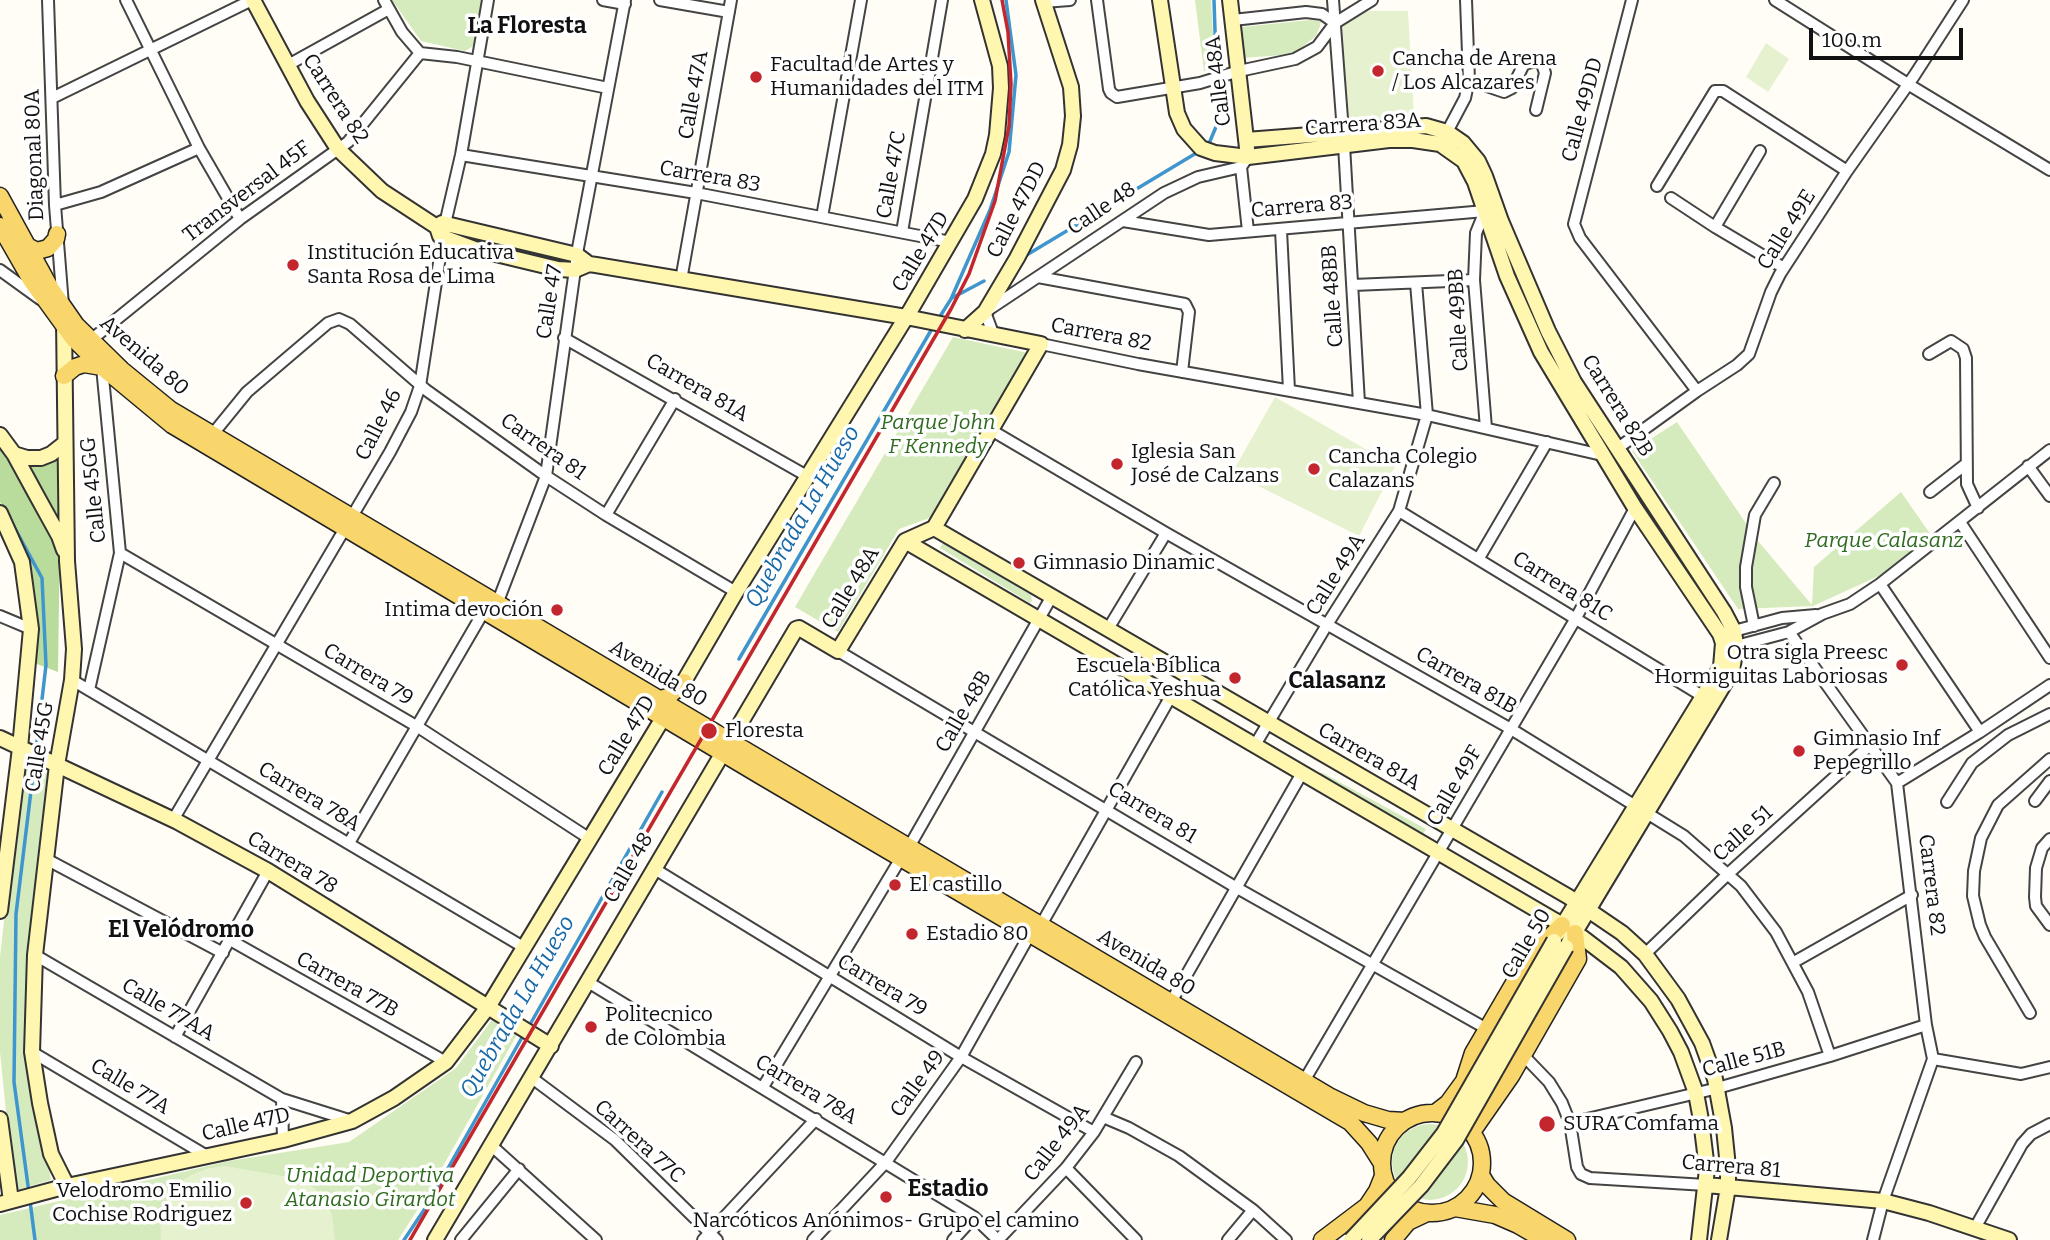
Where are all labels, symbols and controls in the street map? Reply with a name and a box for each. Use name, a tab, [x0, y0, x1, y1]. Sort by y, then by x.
district label: La Floresta	[467, 13, 587, 41]
scale bar	[1812, 14, 1966, 58]
text: 100 m	[1822, 27, 1882, 53]
street label: Calle 48A	[1201, 34, 1237, 128]
place label: Cancha de Arena / Los Alcazares	[1392, 46, 1557, 96]
street label: Carrera 82	[297, 49, 373, 149]
street label: Calle 47A	[674, 49, 714, 141]
place label: Facultad de Artes y Humanidades del ITM	[770, 52, 984, 102]
street label: Calle 49DD	[1557, 55, 1609, 165]
marker: Cancha de Arena / Los Alcazares	[1370, 63, 1386, 79]
marker: Facultad de Artes y Humanidades del ITM	[748, 69, 764, 85]
street label: Diagonal 80A	[20, 89, 50, 221]
street label: Carrera 83A	[1304, 108, 1422, 142]
street label: Calle 47C	[872, 129, 912, 221]
street label: Transversal 45F	[178, 136, 316, 248]
street label: Carrera 83	[657, 156, 763, 198]
street label: Calle 47DD	[982, 157, 1052, 263]
street label: Calle 48	[1063, 177, 1141, 241]
street label: Calle 49E	[1752, 185, 1822, 275]
street label: Carrera 83	[1250, 190, 1354, 224]
street label: Calle 47D	[887, 207, 955, 297]
place label: Institución Educativa Santa Rosa de Lima	[307, 240, 514, 290]
street label: Calle 48BB	[1317, 244, 1349, 348]
marker: Institución Educativa Santa Rosa de Lima	[285, 257, 301, 273]
street label: Calle 47	[532, 263, 568, 341]
street label: Calle 49BB	[1444, 268, 1474, 372]
street label: Avenida 80	[94, 311, 194, 401]
street label: Carrera 82	[1048, 313, 1154, 357]
street label: Carrera 81A	[641, 349, 753, 427]
street label: Carrera 82B	[1576, 350, 1658, 462]
street label: Calle 46	[350, 385, 408, 465]
street label: Carrera 81	[495, 408, 591, 486]
park label: Parque John F Kennedy	[880, 410, 996, 460]
water label: Quebrada La Hueso	[740, 421, 866, 613]
street label: Calle 45GG	[76, 436, 112, 544]
place label: Iglesia San José de Calzans	[1131, 439, 1279, 489]
place label: Cancha Colegio Calazans	[1328, 444, 1477, 494]
marker: Iglesia San José de Calzans	[1109, 456, 1125, 472]
marker: Cancha Colegio Calazans	[1306, 461, 1322, 477]
park label: Parque Calasanz	[1805, 528, 1963, 554]
street label: Calle 49A	[1301, 529, 1371, 621]
street label: Calle 48A	[817, 542, 885, 634]
street label: Carrera 81C	[1507, 546, 1617, 628]
place label: Gimnasio Dinamic	[1033, 550, 1215, 576]
marker: Gimnasio Dinamic	[1011, 555, 1027, 571]
place label: Intima devoción	[384, 597, 543, 623]
marker: Intima devoción	[549, 602, 565, 618]
street label: Avenida 80	[605, 635, 711, 713]
street label: Carrera 79	[318, 638, 418, 712]
place label: Otra sigla Preesc Hormiguitas Laboriosas	[1654, 640, 1888, 690]
street label: Carrera 81B	[1411, 642, 1521, 720]
place label: Escuela Bíblica Católica Yeshua	[1068, 653, 1221, 703]
marker: Otra sigla Preesc Hormiguitas Laboriosas	[1894, 657, 1910, 673]
street label: Calle 48B	[931, 667, 997, 757]
district label: Calasanz	[1288, 668, 1386, 696]
marker: Escuela Bíblica Católica Yeshua	[1227, 670, 1243, 686]
street label: Calle 47D	[593, 691, 661, 781]
street label: Calle 45G	[20, 700, 60, 794]
place label: Floresta	[725, 718, 804, 744]
street label: Carrera 81A	[1313, 718, 1425, 796]
marker: Floresta	[699, 721, 719, 741]
place label: Gimnasio Inf Pepegrillo	[1813, 726, 1940, 776]
street label: Calle 49F	[1422, 741, 1488, 831]
marker: Gimnasio Inf Pepegrillo	[1791, 743, 1807, 759]
street label: Carrera 78A	[253, 757, 365, 837]
street label: Carrera 81	[1103, 777, 1201, 849]
street label: Calle 51	[1708, 801, 1778, 867]
street label: Carrera 78	[242, 826, 342, 900]
street label: Calle 48	[599, 828, 659, 908]
street label: Carrera 82	[1912, 833, 1950, 937]
place label: El castillo	[909, 872, 1002, 898]
marker: El castillo	[887, 877, 903, 893]
street label: Calle 50	[1497, 904, 1557, 984]
water label: Quebrada La Hueso	[455, 911, 581, 1103]
district label: El Velódromo	[108, 917, 254, 945]
place label: Estadio 80	[926, 921, 1029, 947]
street label: Avenida 80	[1093, 924, 1199, 1002]
marker: Estadio 80	[904, 926, 920, 942]
street label: Carrera 77B	[292, 947, 402, 1023]
street label: Carrera 79	[832, 949, 932, 1023]
street label: Calle 77AA	[117, 973, 219, 1047]
place label: Politecnico de Colombia	[605, 1002, 726, 1052]
marker: Politecnico de Colombia	[583, 1019, 599, 1035]
street label: Calle 51B	[1699, 1037, 1789, 1083]
street label: Calle 49	[885, 1045, 951, 1123]
street label: Carrera 78A	[750, 1050, 862, 1130]
street label: Calle 77A	[86, 1053, 174, 1121]
street label: Carrera 77C	[589, 1095, 689, 1189]
street label: Calle 49A	[1019, 1099, 1095, 1187]
street label: Calle 47D	[199, 1103, 293, 1147]
place label: SURA Comfama	[1563, 1111, 1719, 1137]
marker: SURA Comfama	[1537, 1114, 1557, 1134]
street label: Carrera 81	[1680, 1150, 1782, 1184]
park label: Unidad Deportiva Atanasio Girardot	[285, 1163, 455, 1213]
district label: Estadio	[907, 1176, 989, 1204]
place label: Velodromo Emilio Cochise Rodriguez	[52, 1178, 232, 1228]
marker: Narcóticos Anónimos- Grupo el camino	[878, 1189, 894, 1205]
marker: Velodromo Emilio Cochise Rodriguez	[238, 1195, 254, 1211]
place label: Narcóticos Anónimos- Grupo el camino	[693, 1208, 1079, 1234]

